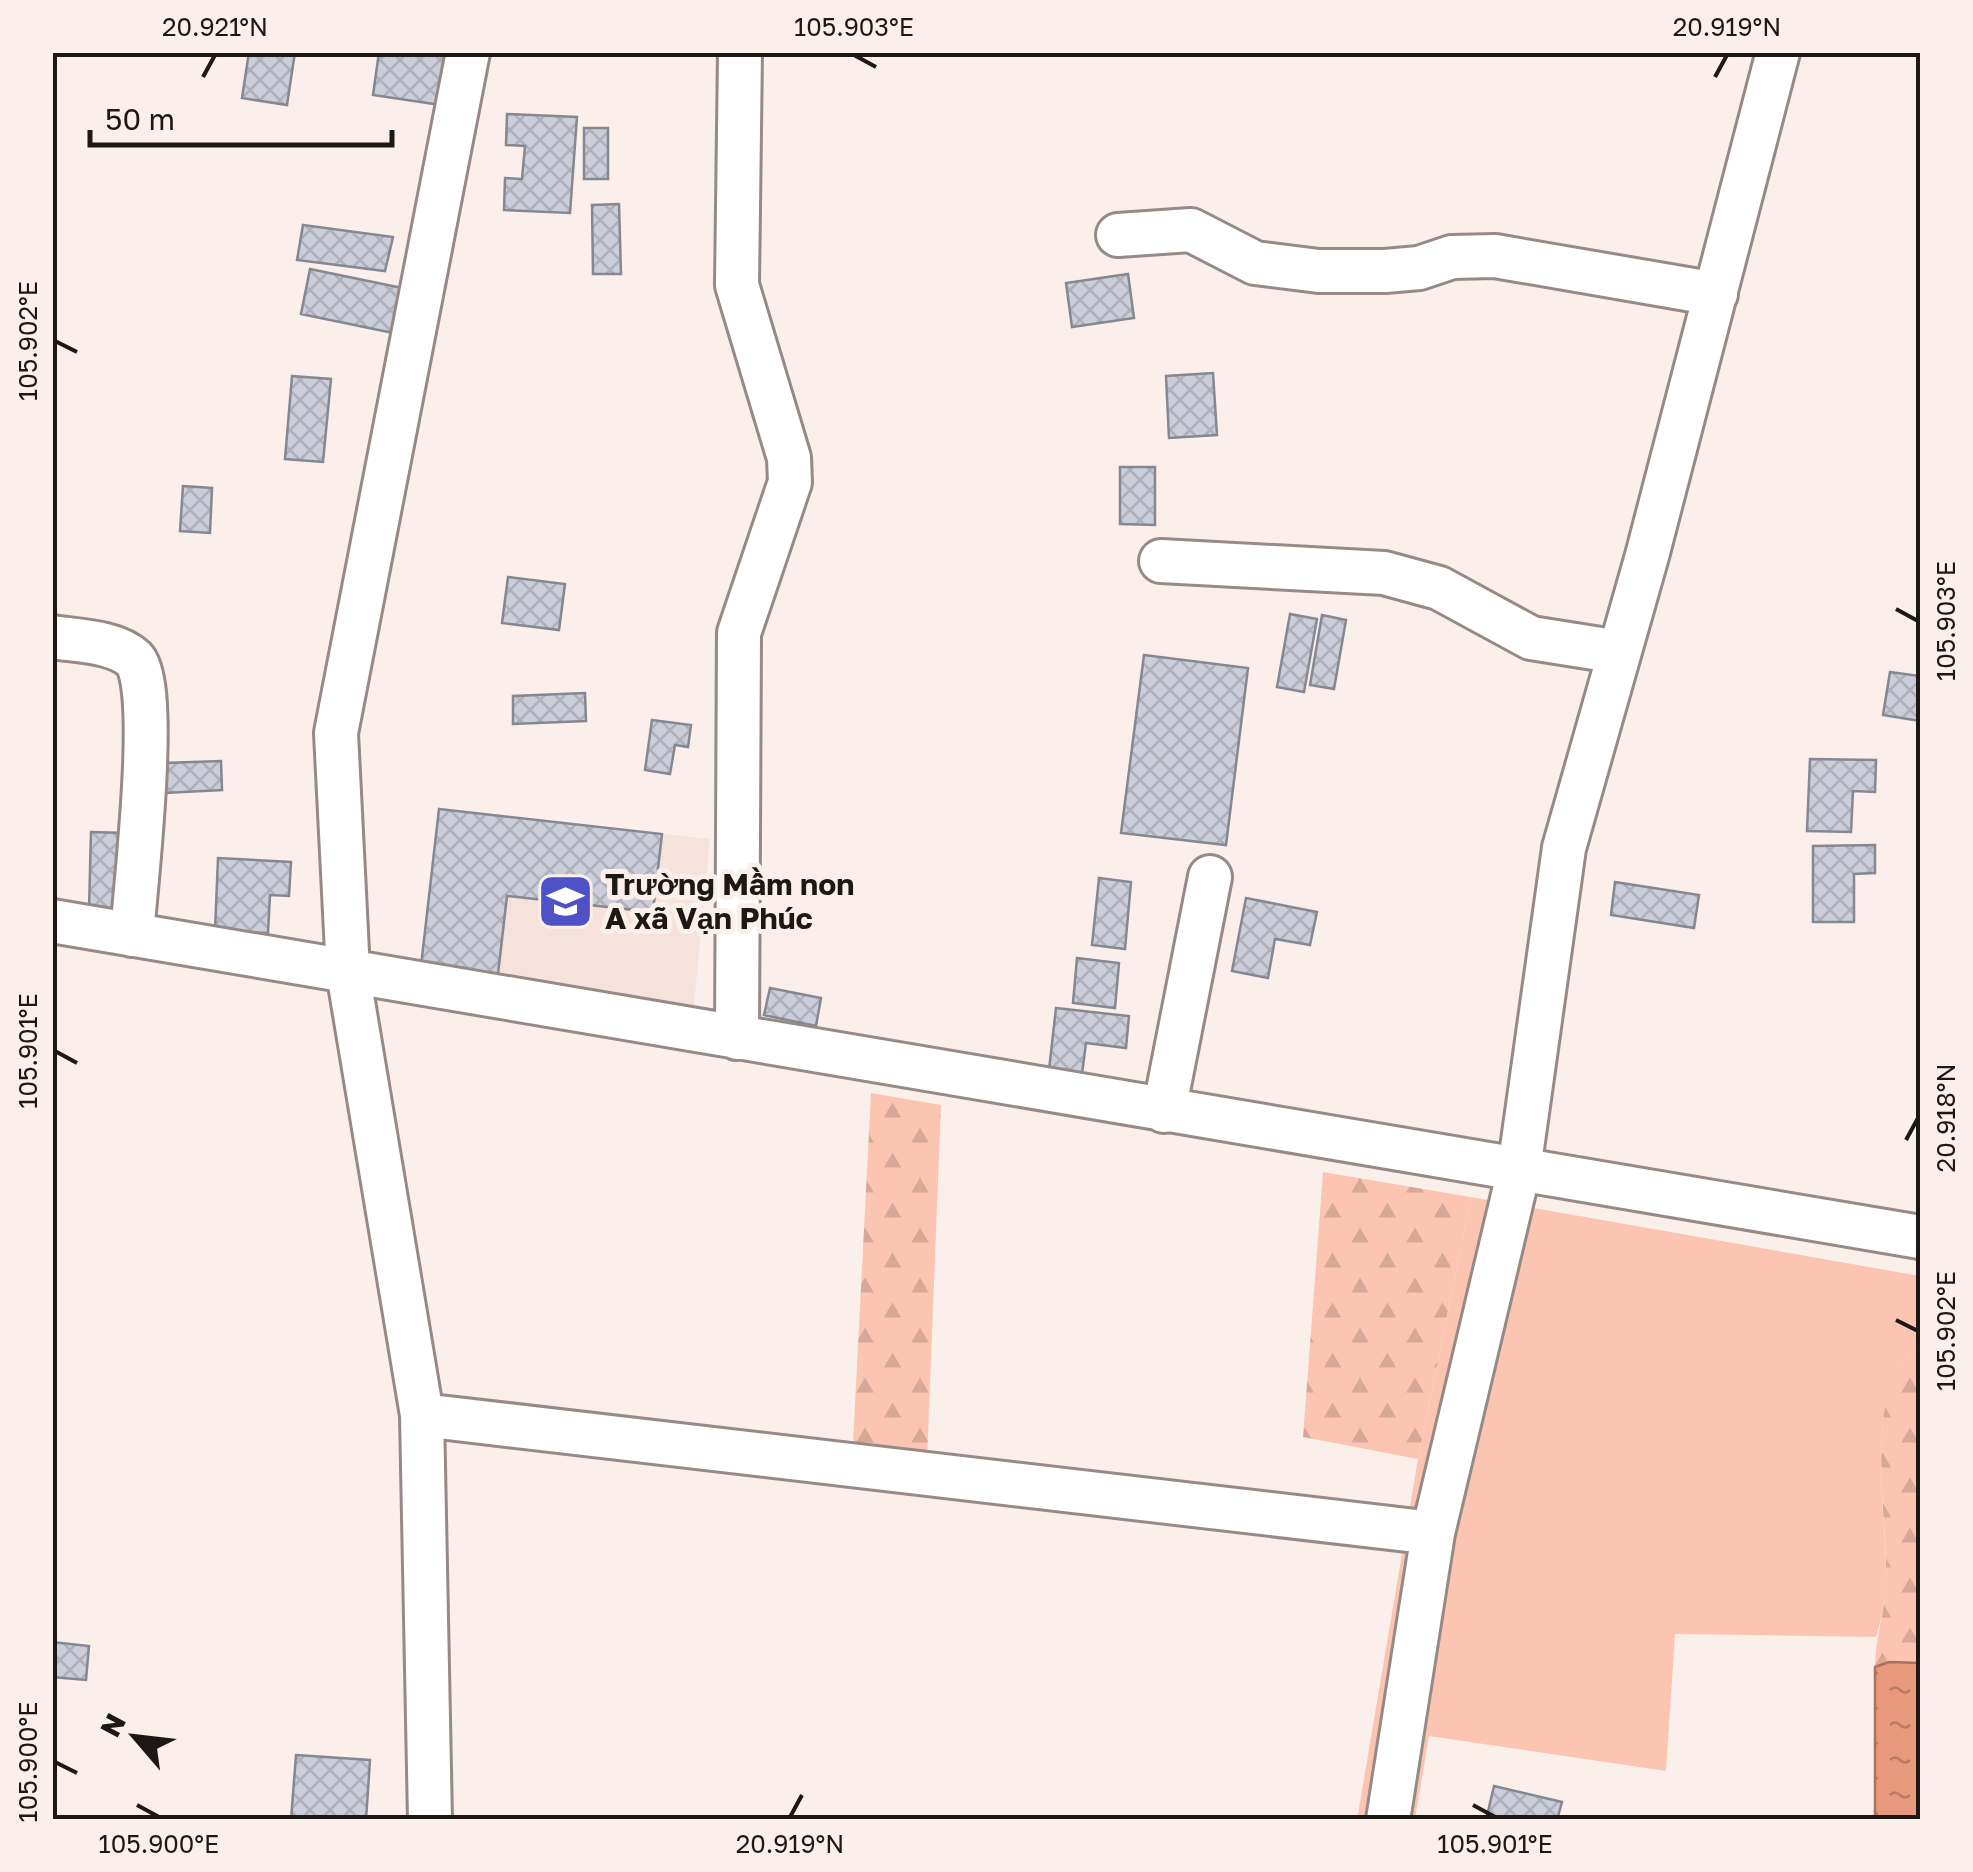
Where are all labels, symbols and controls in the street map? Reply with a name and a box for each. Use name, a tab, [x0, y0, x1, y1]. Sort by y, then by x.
text: 20.921°N	[162, 11, 268, 42]
text: 105.903°E	[794, 11, 914, 42]
text: 20.919°N	[1673, 11, 1781, 42]
scale bar	[90, 85, 392, 147]
text: 50 m	[105, 101, 175, 137]
text: 105.902°E	[12, 281, 43, 401]
text: 105.903°E	[1930, 561, 1961, 681]
place label: Trường Mầm non A xã Vạn Phúc	[605, 866, 854, 936]
school or university icon: Trường Mầm non A xã Vạn Phúc	[536, 872, 596, 932]
text: 105.901°E	[12, 993, 43, 1109]
text: 20.918°N	[1930, 1064, 1961, 1172]
text: 105.902°E	[1930, 1271, 1961, 1391]
north arrow	[85, 1687, 185, 1787]
text: 105.900°E	[12, 1702, 43, 1822]
text: N	[93, 1708, 132, 1742]
text: 105.900°E	[99, 1828, 219, 1859]
text: 20.919°N	[736, 1828, 844, 1859]
text: 105.901°E	[1437, 1828, 1553, 1859]

